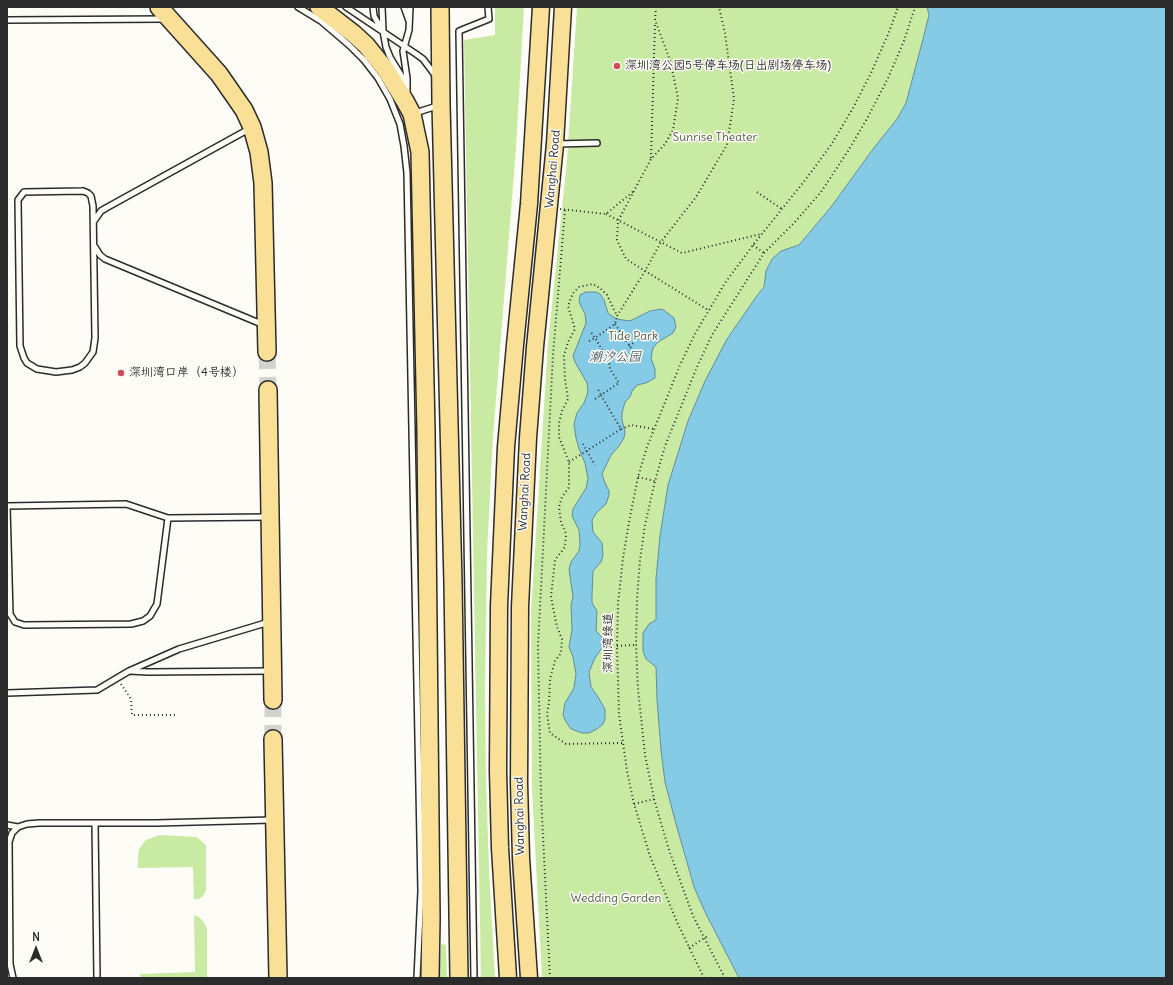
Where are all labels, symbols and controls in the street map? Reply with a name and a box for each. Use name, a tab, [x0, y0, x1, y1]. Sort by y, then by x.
place label: 深圳湾公园5号停车场(日出剧场停车场)	[625, 59, 831, 73]
marker: 深圳湾公园5号停车场(日出剧场停车场)	[612, 61, 622, 71]
street label: Wanghai Road	[542, 129, 564, 209]
park label: Sunrise Theater	[673, 131, 757, 145]
park label: Tide Park	[608, 330, 658, 344]
water label: 潮汐公园	[589, 349, 641, 365]
place label: 深圳湾口岸（4号楼）	[129, 366, 244, 380]
marker: 深圳湾口岸（4号楼）	[116, 368, 126, 378]
street label: Wanghai Road	[516, 452, 534, 532]
street label: 深圳湾绿道	[602, 613, 616, 673]
street label: Wanghai Road	[512, 777, 528, 855]
park label: Wedding Garden	[571, 892, 661, 906]
north arrow	[16, 929, 56, 969]
text: N	[32, 930, 40, 944]

